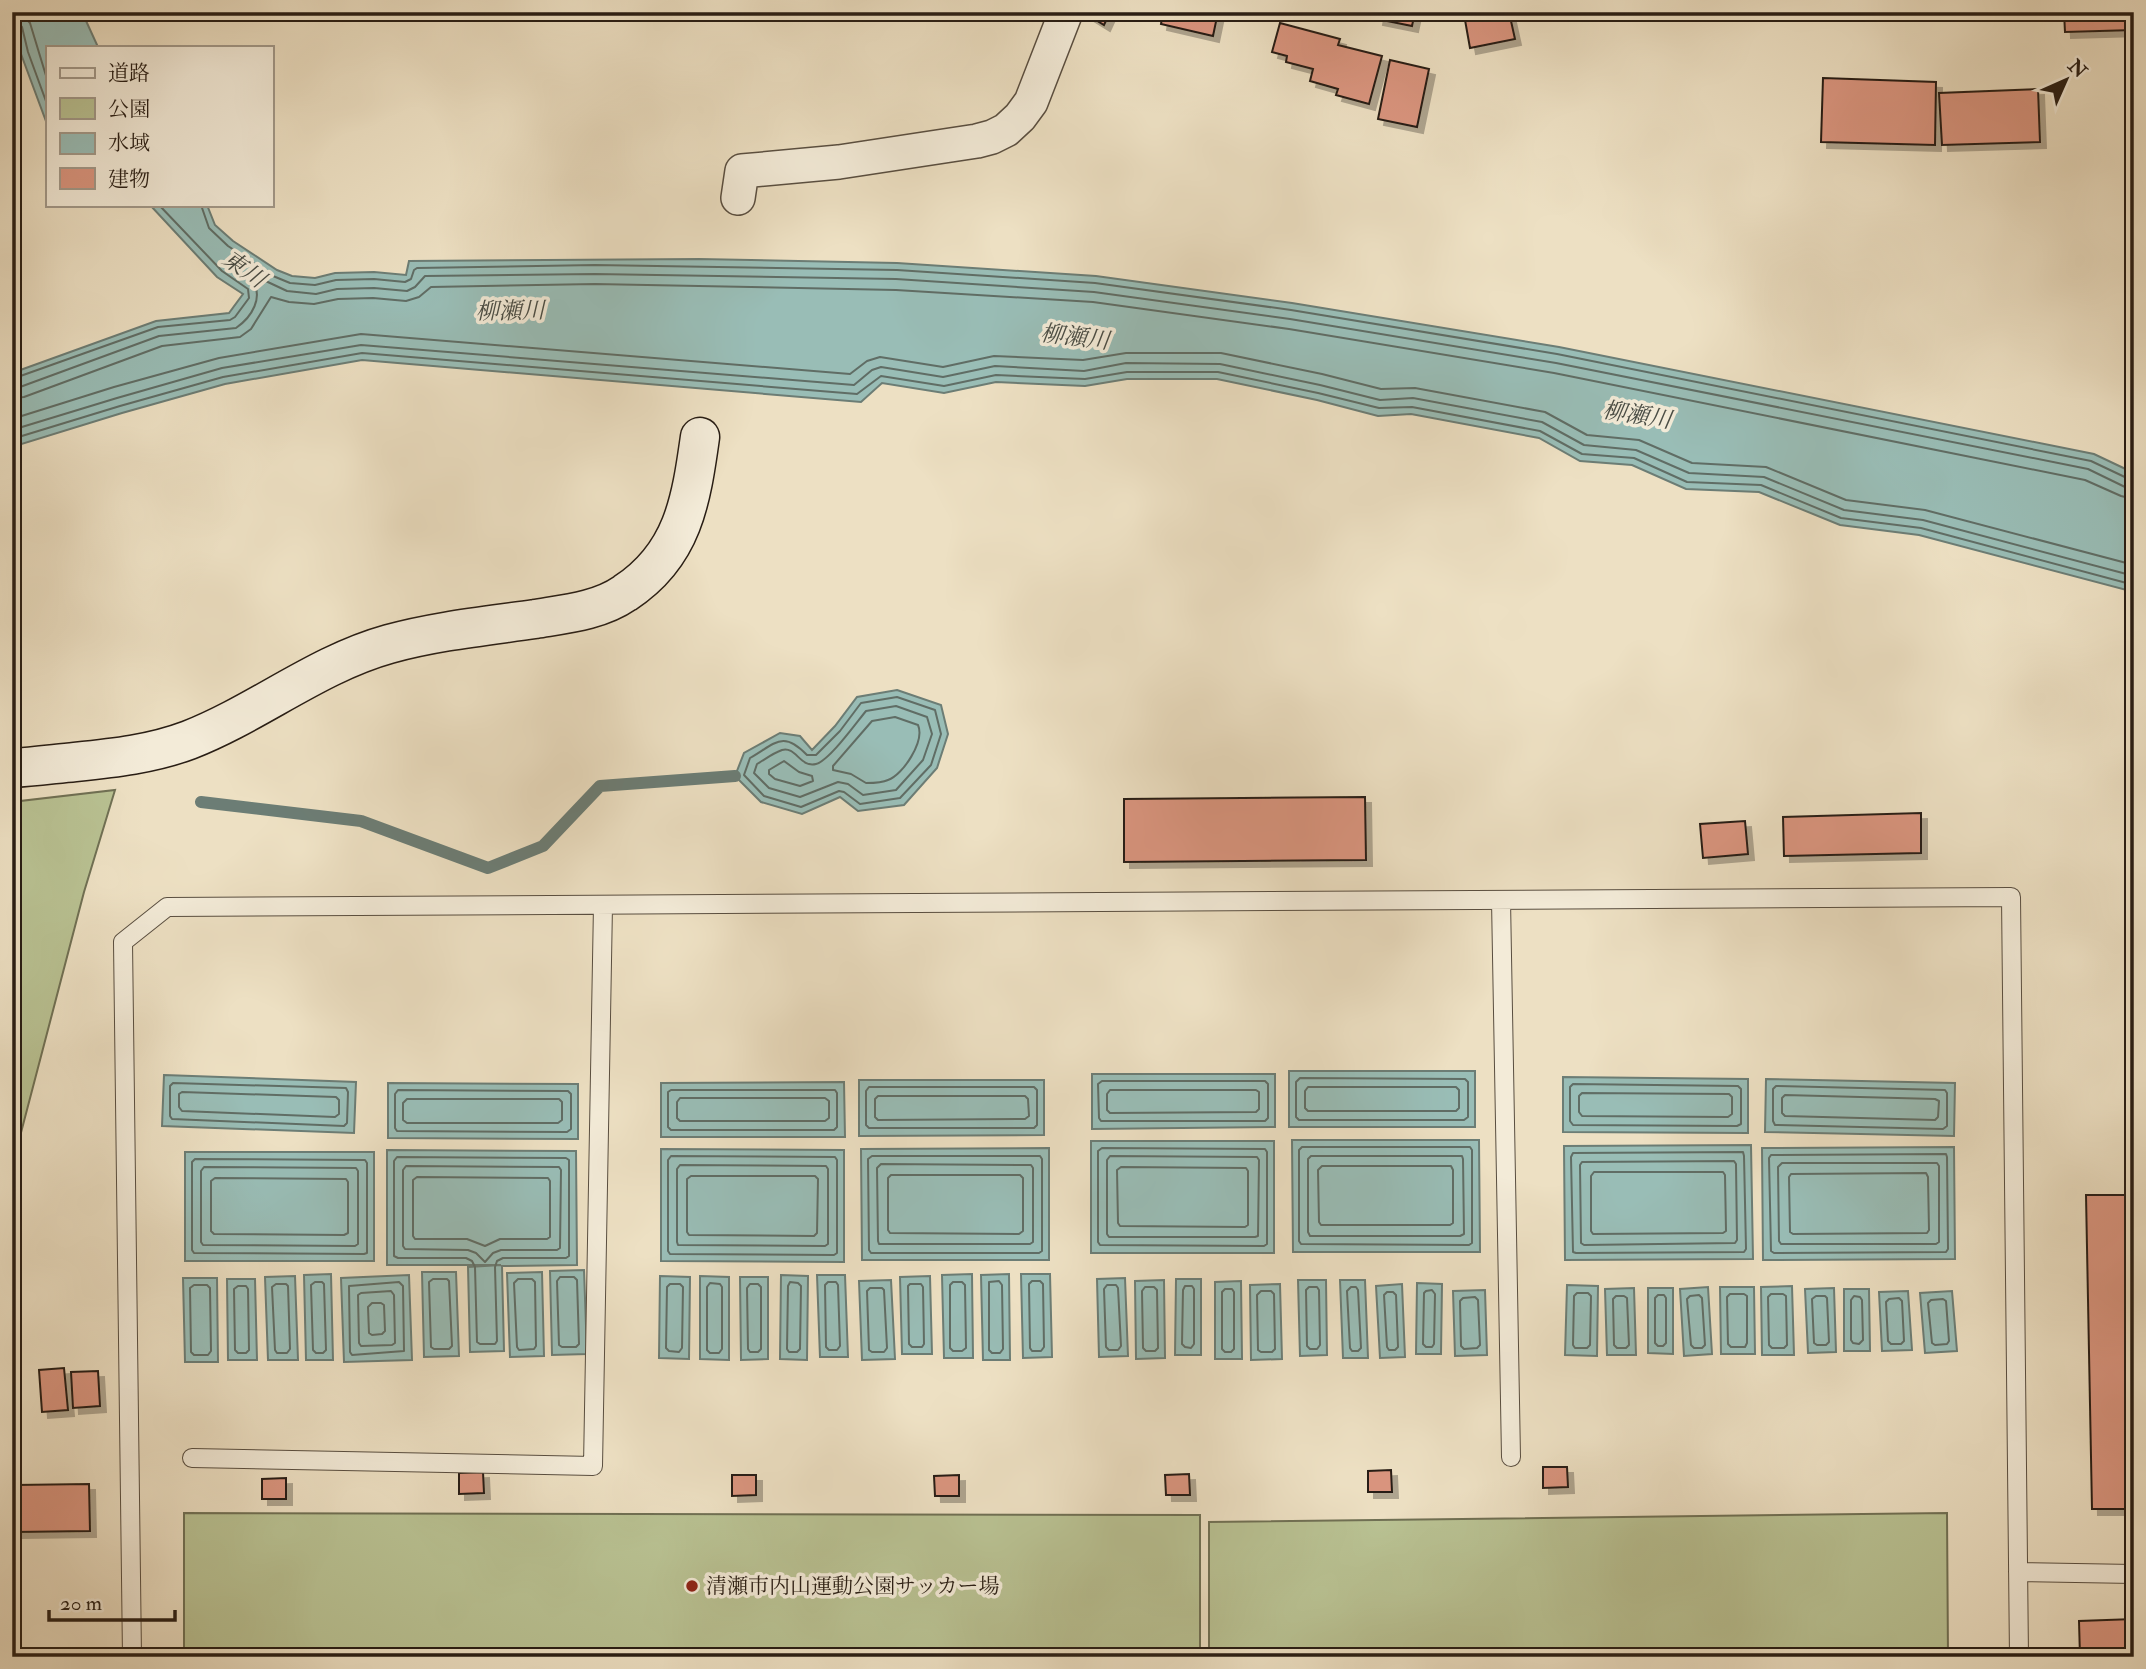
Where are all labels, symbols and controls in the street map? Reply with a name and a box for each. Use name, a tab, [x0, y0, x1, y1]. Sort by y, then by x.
legend	[46, 46, 273, 206]
north arrow	[2030, 46, 2100, 116]
text: N	[2062, 53, 2093, 84]
text: 道路	[108, 60, 150, 87]
text: 公園	[108, 96, 150, 123]
text: 水域	[108, 130, 150, 157]
text: 建物	[108, 166, 150, 193]
water label: 東川	[217, 244, 274, 296]
water label: 柳瀬川	[475, 296, 548, 326]
water label: 柳瀬川	[1039, 318, 1114, 356]
water label: 柳瀬川	[1601, 395, 1676, 435]
place label: 清瀬市内山運動公園サッカー場	[706, 1573, 1000, 1600]
scale bar	[49, 1578, 175, 1622]
marker: 清瀬市内山運動公園サッカー場	[684, 1578, 700, 1594]
text: 20 m	[60, 1590, 102, 1617]

